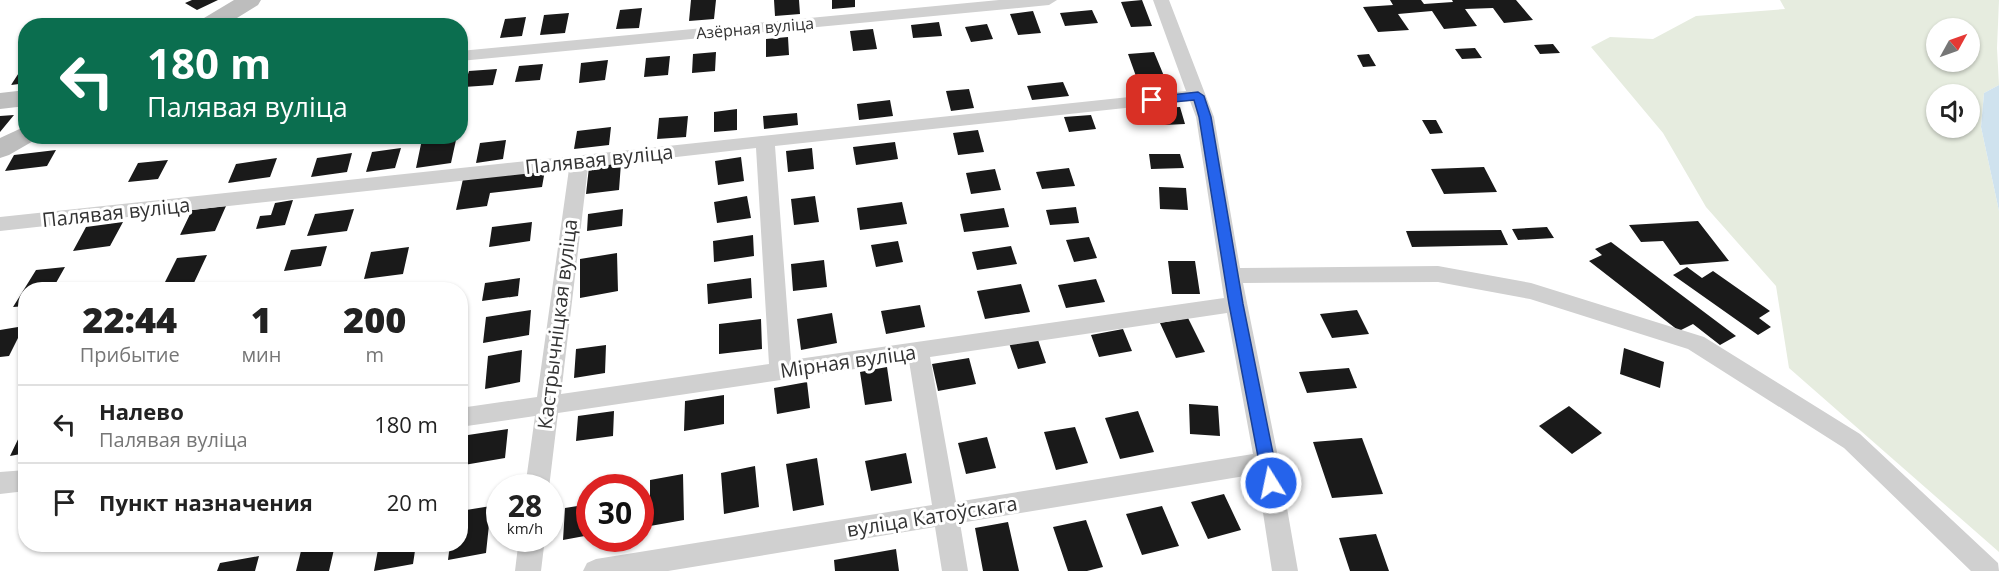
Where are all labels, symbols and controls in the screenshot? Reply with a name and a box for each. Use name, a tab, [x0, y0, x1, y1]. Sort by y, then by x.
street label: Азёрная вуліца	[695, 12, 815, 44]
north arrow	[1926, 18, 1980, 72]
map controls	[1926, 18, 1980, 138]
text: 180 m	[147, 34, 271, 91]
icon: left	[48, 42, 126, 120]
pin	[1126, 74, 1177, 125]
icon: arrive	[1135, 83, 1168, 116]
button: sound	[1926, 84, 1980, 138]
text: Палявая вуліца	[147, 88, 348, 125]
street label: Палявая вуліца	[524, 138, 674, 180]
street label: Палявая вуліца	[41, 191, 191, 233]
street label: Кастрычніцкая вуліца	[531, 217, 583, 431]
text: 22:44	[82, 295, 177, 344]
text: 1	[251, 295, 272, 344]
text: 200	[343, 295, 406, 344]
street label: Мірная вуліца	[778, 338, 918, 384]
text: Прибытие	[80, 341, 180, 368]
text: мин	[241, 341, 281, 368]
text: m	[365, 341, 384, 368]
text: Налево	[99, 396, 184, 426]
icon: left	[48, 408, 81, 441]
text: 180 m	[374, 409, 438, 439]
text: Палявая вуліца	[99, 426, 248, 453]
position arrow	[1239, 451, 1303, 515]
speed limit sign: 30	[576, 474, 654, 552]
text: 28	[508, 485, 542, 526]
icon: arrive	[48, 486, 81, 519]
text: Пункт назначения	[99, 487, 313, 517]
text: 20 m	[387, 487, 438, 517]
street label: вуліца Катоўскага	[845, 489, 1019, 543]
text: km/h	[507, 518, 543, 538]

